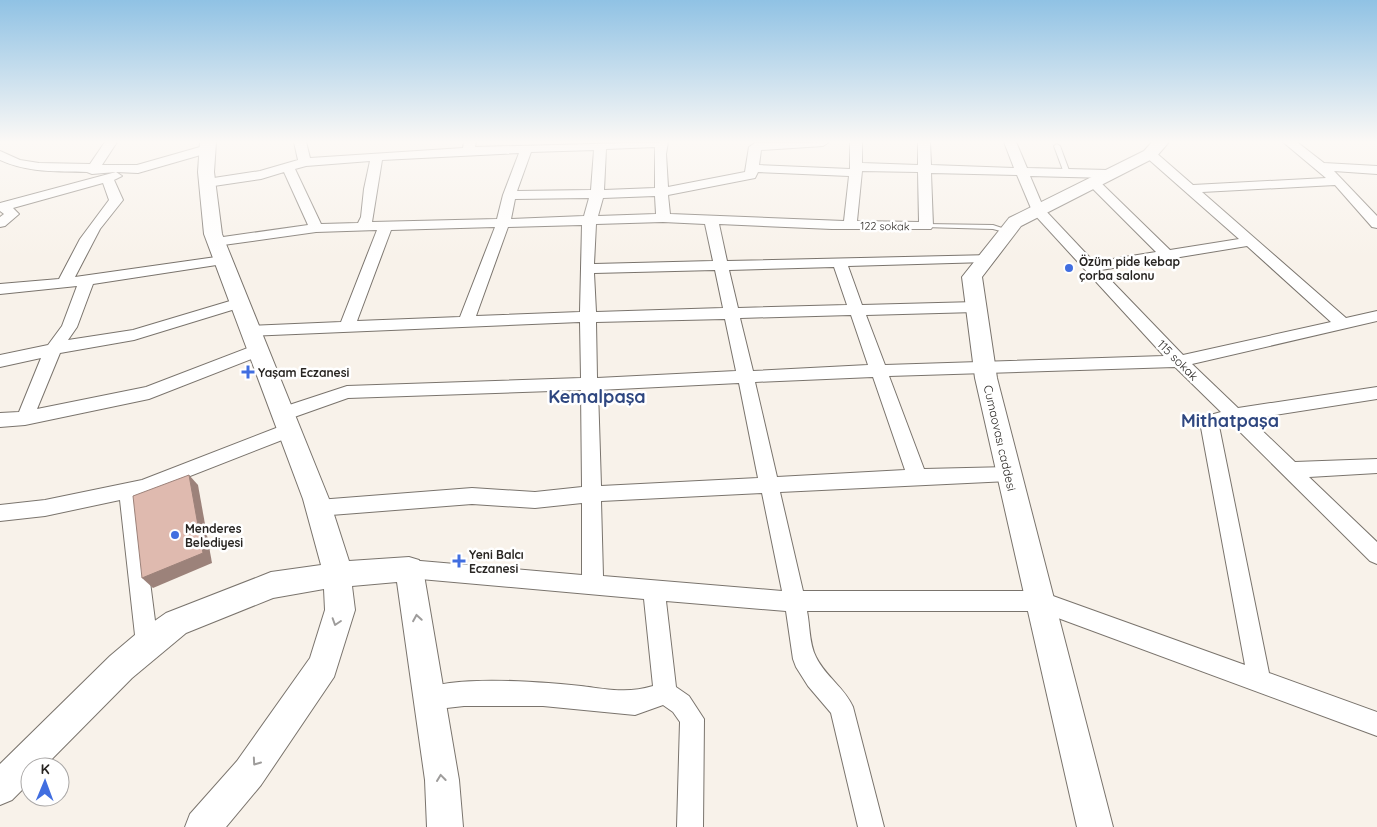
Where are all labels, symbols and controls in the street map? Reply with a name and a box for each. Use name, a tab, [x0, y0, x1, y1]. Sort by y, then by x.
street label: 122 sokak	[860, 219, 910, 233]
place label: Özüm pide kebap çorba salonu	[1079, 254, 1180, 283]
marker: Özüm pide kebap çorba salonu	[1063, 262, 1075, 274]
street label: 115 sokak	[1154, 336, 1202, 384]
place label: Yaşam Eczanesi	[258, 365, 349, 380]
marker: Yaşam Eczanesi	[242, 366, 254, 378]
street label: Cumaovası caddesi	[981, 384, 1019, 492]
district label: Kemalpaşa	[548, 385, 646, 408]
district label: Mithatpaşa	[1181, 409, 1279, 432]
place label: Menderes Belediyesi	[185, 521, 243, 550]
marker: Menderes Belediyesi	[169, 529, 181, 541]
place label: Yeni Balcı Eczanesi	[469, 547, 524, 576]
marker: Yeni Balcı Eczanesi	[453, 555, 465, 567]
one-way arrow	[412, 613, 422, 622]
one-way arrow	[332, 618, 342, 626]
one-way arrow	[253, 756, 262, 766]
north arrow	[20, 757, 70, 807]
text: K	[40, 760, 50, 778]
one-way arrow	[436, 774, 447, 782]

